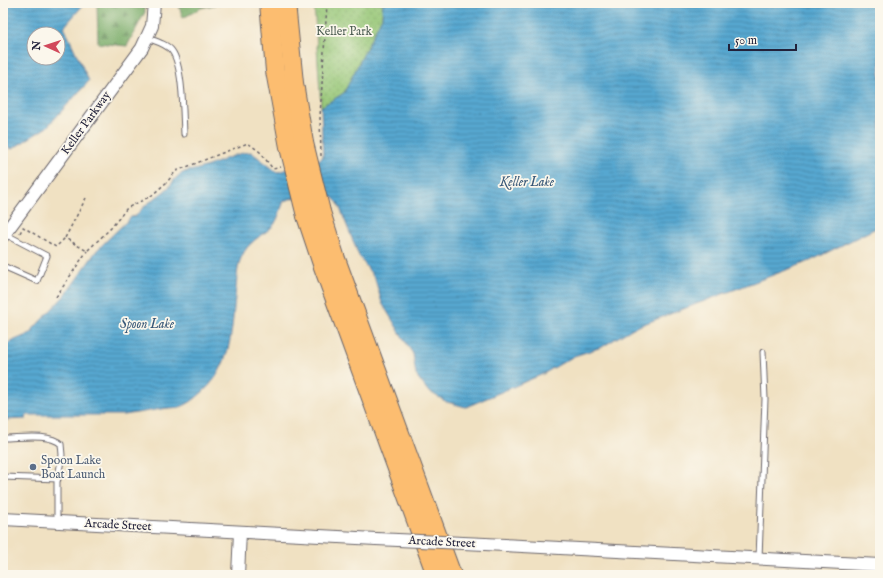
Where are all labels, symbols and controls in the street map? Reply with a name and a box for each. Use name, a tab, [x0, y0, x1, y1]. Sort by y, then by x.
park label: Keller Park	[316, 24, 373, 39]
north arrow	[26, 26, 66, 66]
scale bar	[729, 26, 796, 52]
text: 50 m	[735, 33, 757, 48]
text: N	[30, 40, 44, 52]
street label: Keller Parkway	[58, 88, 114, 158]
water label: Keller Lake	[499, 174, 555, 191]
water label: Spoon Lake	[120, 316, 175, 333]
place label: Spoon Lake Boat Launch	[41, 453, 106, 482]
marker: Spoon Lake Boat Launch	[28, 462, 38, 472]
street label: Arcade Street	[83, 516, 152, 534]
street label: Arcade Street	[407, 533, 476, 551]

